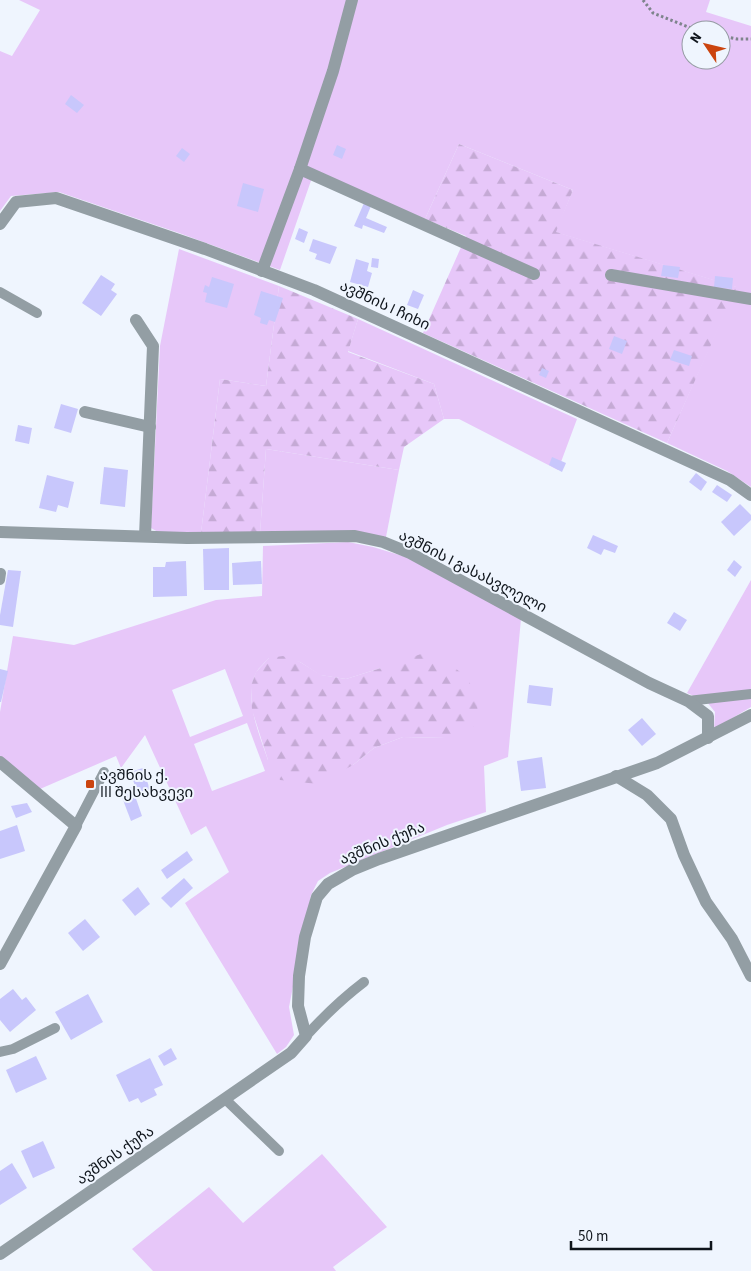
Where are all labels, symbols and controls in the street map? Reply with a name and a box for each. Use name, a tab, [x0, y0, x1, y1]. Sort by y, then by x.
north arrow	[681, 20, 731, 70]
text: N	[685, 29, 707, 48]
street label: ავშნის I ჩიხი	[336, 275, 433, 336]
street label: ავშნის I გასასვლელი	[395, 525, 550, 618]
place label: ავშნის ქ. III შესახვევი	[100, 765, 193, 803]
marker: ავშნის ქ. III შესახვევი	[84, 778, 96, 790]
street label: ავშნის ქუჩა	[336, 817, 428, 870]
street label: ავშნის ქუჩა	[72, 1121, 158, 1190]
scale bar	[571, 1218, 711, 1250]
text: 50 m	[578, 1226, 608, 1247]

